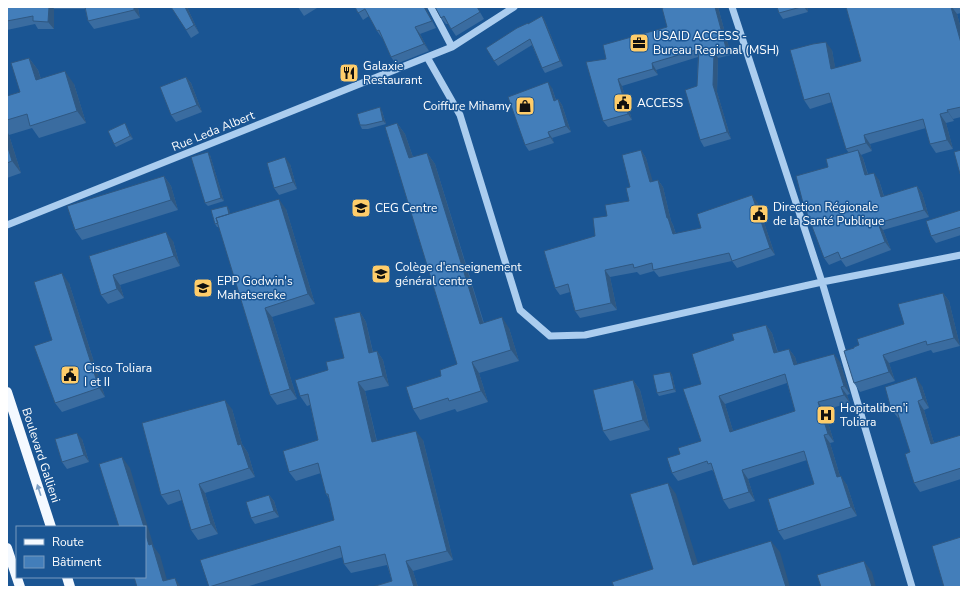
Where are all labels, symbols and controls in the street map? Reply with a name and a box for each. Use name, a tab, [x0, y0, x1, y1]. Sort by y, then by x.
place label: USAID ACCESS - Bureau Regional (MSH)	[653, 28, 780, 58]
office icon: USAID ACCESS - Bureau Regional (MSH)	[628, 32, 650, 54]
place label: Galaxie Restaurant	[363, 58, 423, 88]
restaurant icon: Galaxie Restaurant	[338, 62, 360, 84]
public building icon: ACCESS	[612, 92, 634, 114]
shop icon: Coiffure Mihamy	[514, 95, 536, 117]
place label: ACCESS	[637, 95, 683, 111]
place label: Coiffure Mihamy	[423, 98, 512, 114]
street label: Rue Leda Albert	[169, 107, 258, 155]
school or university icon: CEG Centre	[350, 197, 372, 219]
place label: Direction Régionale de la Santé Publique	[773, 199, 884, 229]
place label: CEG Centre	[375, 200, 438, 216]
public building icon: Direction Régionale de la Santé Publique	[748, 203, 770, 225]
place label: Colège d'enseignement général centre	[395, 259, 522, 289]
school or university icon: Colège d'enseignement général centre	[370, 263, 392, 285]
place label: EPP Godwin's Mahatsereke	[217, 273, 293, 303]
school or university icon: EPP Godwin's Mahatsereke	[192, 277, 214, 299]
place label: Cisco Toliara I et II	[84, 360, 152, 390]
public building icon: Cisco Toliara I et II	[59, 364, 81, 386]
place label: Hopitaliben'i Toliara	[840, 400, 908, 430]
hospital icon: Hopitaliben'i Toliara	[815, 404, 837, 426]
street label: Boulevard Gallieni	[18, 405, 64, 505]
one-way arrow	[36, 484, 42, 496]
legend	[16, 526, 146, 578]
text: Route	[52, 534, 84, 550]
text: Bâtiment	[52, 554, 102, 570]

